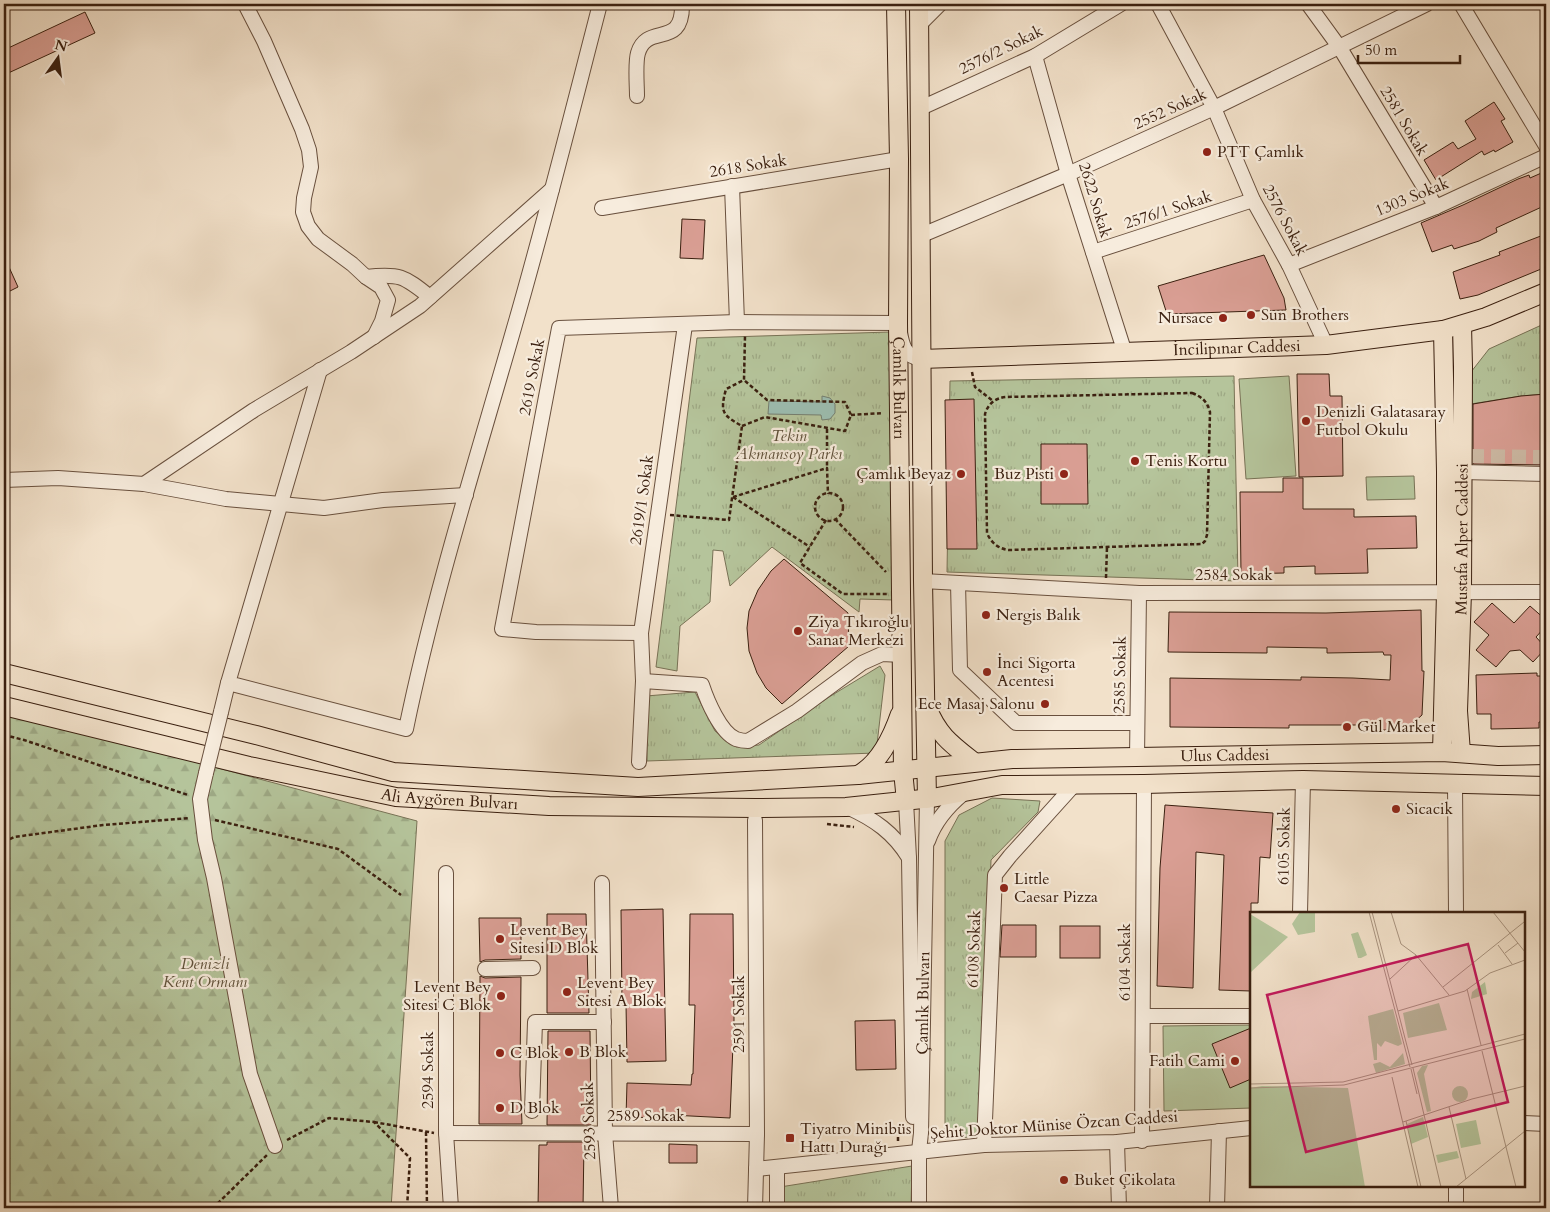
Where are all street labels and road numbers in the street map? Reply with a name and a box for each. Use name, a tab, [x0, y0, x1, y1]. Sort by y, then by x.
street label: 2576/2 Sokak	[955, 20, 1047, 80]
street label: 2581 Sokak	[1375, 82, 1434, 160]
street label: 2552 Sokak	[1130, 83, 1210, 135]
street label: 2618 Sokak	[708, 149, 789, 183]
street label: 2622 Sokak	[1073, 160, 1117, 241]
street label: 1303 Sokak	[1372, 172, 1453, 222]
street label: 2576 Sokak	[1257, 180, 1313, 260]
street label: 2576/1 Sokak	[1121, 185, 1215, 235]
street label: İncilipınar Caddesi	[1173, 335, 1301, 361]
street label: 2619 Sokak	[514, 336, 550, 417]
street label: Çamlık Bulvarı	[887, 336, 910, 440]
street label: 2619/1 Sokak	[625, 453, 659, 547]
street label: Mustafa Alper Caddesi	[1450, 463, 1474, 616]
street label: 2584 Sokak	[1195, 564, 1273, 586]
street label: 2585 Sokak	[1108, 635, 1132, 714]
street label: Ulus Caddesi	[1180, 744, 1270, 767]
street label: Ali Aygören Bulvarı	[379, 783, 519, 815]
street label: 6105 Sokak	[1272, 806, 1296, 885]
street label: 6108 Sokak	[962, 909, 986, 988]
street label: 6104 Sokak	[1114, 923, 1136, 1001]
street label: Çamlık Bulvarı	[911, 951, 935, 1055]
street label: 2591 Sokak	[728, 975, 750, 1053]
street label: 2594 Sokak	[417, 1031, 439, 1109]
street label: 2593 Sokak	[577, 1081, 601, 1160]
street label: 2589 Sokak	[607, 1105, 685, 1127]
street label: Şehit Doktor Münise Özcan Caddesi	[929, 1105, 1179, 1145]

